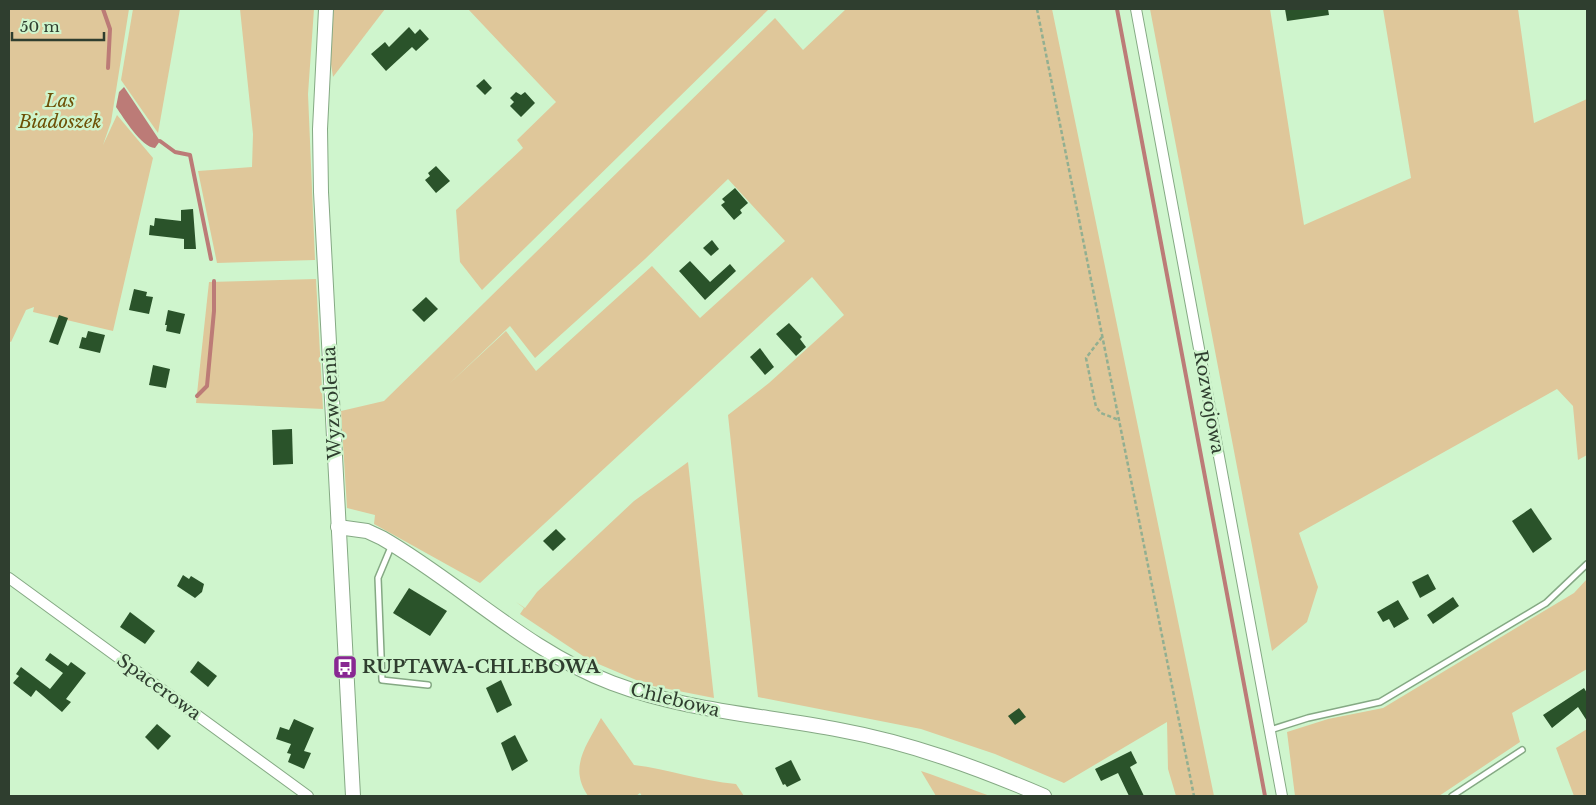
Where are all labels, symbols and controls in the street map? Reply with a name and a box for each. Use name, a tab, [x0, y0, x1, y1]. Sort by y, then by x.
scale bar	[12, 10, 105, 42]
text: 50 m	[20, 17, 60, 36]
park label: Las Biadoszek	[17, 90, 102, 133]
street label: Wyzwolenia	[318, 346, 346, 461]
street label: Rozwojowa	[1189, 349, 1229, 455]
street label: Spacerowa	[113, 649, 205, 725]
bus stop icon: RUPTAWA-CHLEBOWA	[332, 654, 358, 680]
place label: RUPTAWA-CHLEBOWA	[362, 656, 601, 678]
street label: Chlebowa	[628, 678, 722, 722]

